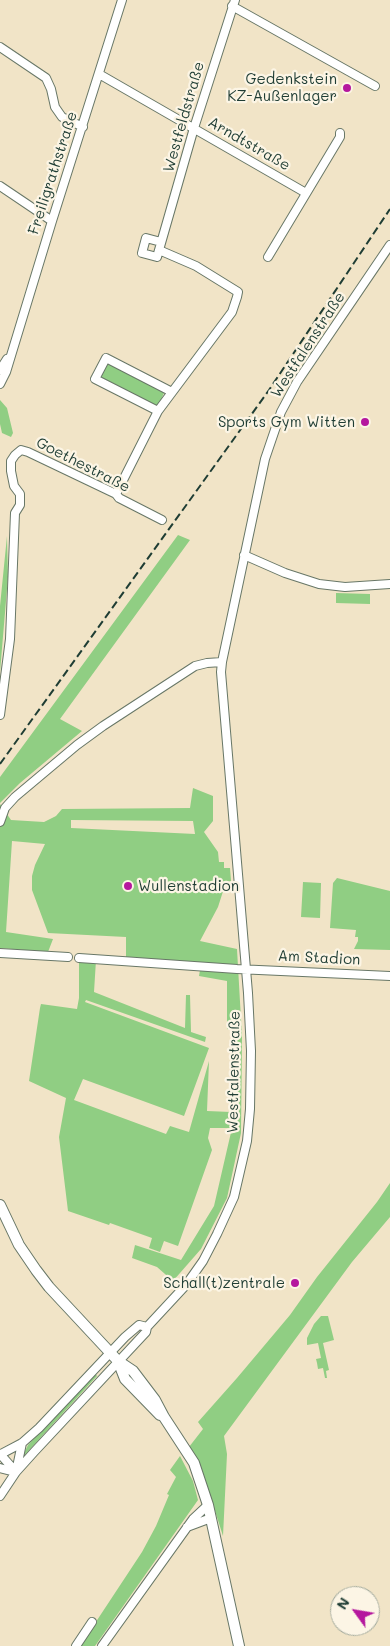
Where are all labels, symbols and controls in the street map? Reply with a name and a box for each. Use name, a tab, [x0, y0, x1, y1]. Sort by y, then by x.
street label: Westfeldstraße	[160, 60, 208, 174]
place label: Gedenkstein KZ-Außenlager	[227, 70, 337, 105]
marker: Gedenkstein KZ-Außenlager	[341, 82, 353, 94]
street label: Freiligrathstraße	[25, 109, 81, 237]
street label: Arndtstraße	[205, 113, 293, 175]
street label: Westfalenstraße	[267, 289, 349, 401]
place label: Sports Gym Witten	[218, 413, 355, 431]
marker: Sports Gym Witten	[359, 416, 371, 428]
street label: Goethestraße	[33, 434, 133, 496]
place label: Wullenstadion	[138, 877, 239, 895]
marker: Wullenstadion	[122, 880, 134, 892]
street label: Am Stadion	[277, 947, 361, 969]
street label: Westfalenstraße	[224, 1011, 244, 1133]
place label: Schall(t)zentrale	[163, 1274, 285, 1292]
marker: Schall(t)zentrale	[289, 1277, 301, 1289]
north arrow	[330, 1586, 380, 1636]
text: N	[332, 1594, 354, 1613]

